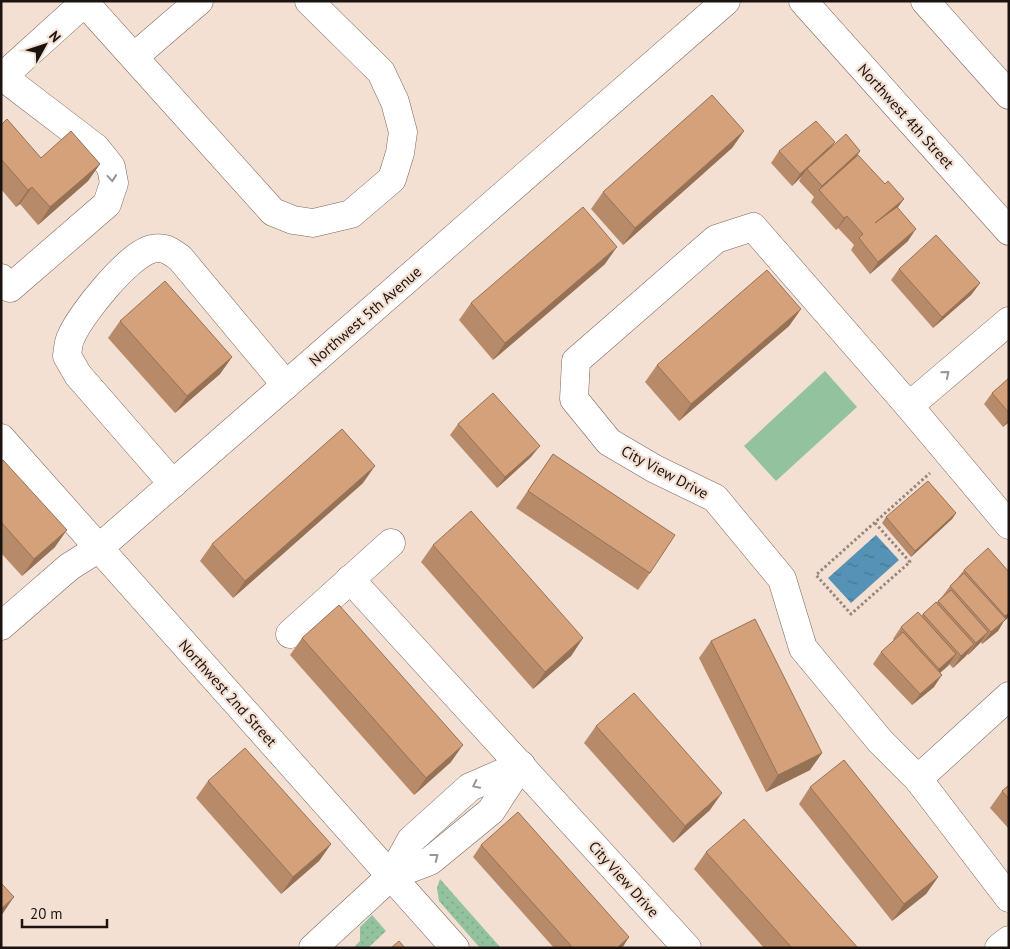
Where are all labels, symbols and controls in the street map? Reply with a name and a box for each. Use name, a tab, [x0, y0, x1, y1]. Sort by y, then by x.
north arrow	[20, 20, 70, 70]
text: N	[45, 27, 65, 46]
street label: Northwest 4th Street	[854, 60, 958, 172]
one-way arrow	[106, 174, 117, 182]
street label: Northwest 5th Avenue	[305, 262, 425, 370]
one-way arrow	[940, 372, 949, 380]
street label: City View Drive	[618, 441, 712, 503]
street label: Northwest 2nd Street	[175, 635, 281, 751]
one-way arrow	[472, 779, 481, 789]
street label: City View Drive	[585, 837, 663, 921]
one-way arrow	[430, 853, 439, 862]
scale bar	[22, 896, 108, 928]
text: 20 m	[30, 904, 63, 923]

